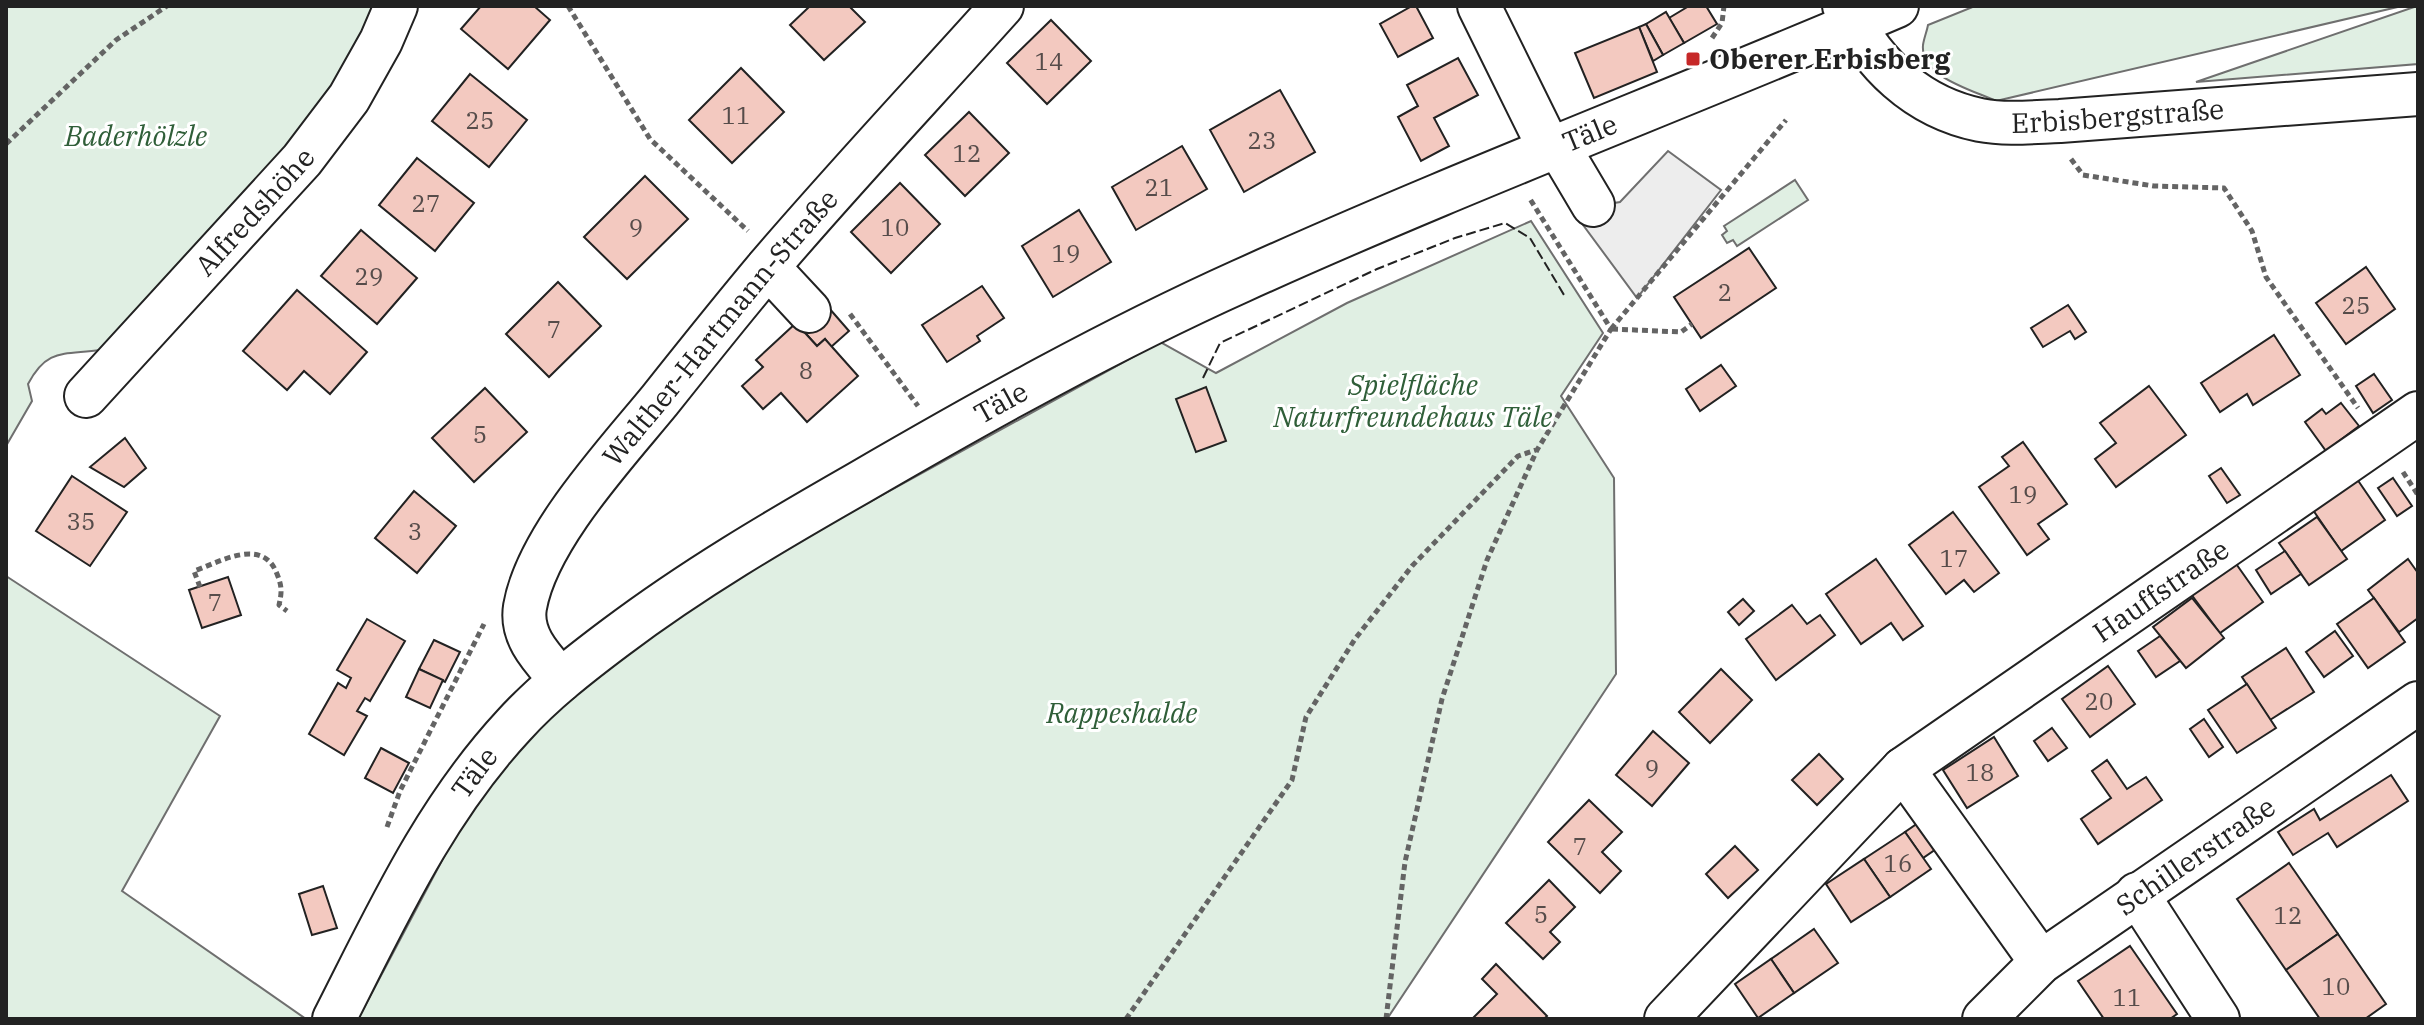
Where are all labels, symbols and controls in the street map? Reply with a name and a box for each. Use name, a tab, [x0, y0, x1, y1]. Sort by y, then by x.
place label: Oberer Erbisberg	[1709, 40, 1951, 77]
house number: 14	[1035, 45, 1063, 77]
marker: Oberer Erbisberg	[1684, 50, 1702, 68]
street label: Erbisbergstraße	[2011, 90, 2225, 141]
house number: 11	[722, 99, 750, 131]
house number: 25	[466, 104, 494, 136]
street label: Täle	[1557, 105, 1622, 160]
park label: Baderhölzle	[64, 117, 208, 154]
house number: 23	[1248, 124, 1276, 156]
house number: 12	[953, 137, 981, 169]
street label: Alfredshöhe	[186, 140, 323, 283]
house number: 21	[1145, 171, 1173, 203]
street label: Walther-Hartmann-Straße	[594, 181, 846, 473]
house number: 27	[412, 187, 440, 219]
house number: 9	[629, 211, 643, 243]
house number: 10	[881, 211, 909, 243]
house number: 19	[1052, 237, 1080, 269]
house number: 29	[355, 260, 383, 292]
house number: 2	[1718, 276, 1732, 308]
house number: 25	[2342, 289, 2370, 321]
house number: 7	[547, 313, 561, 345]
house number: 8	[799, 354, 813, 386]
park label: Spielfläche Naturfreundehaus Täle	[1273, 366, 1553, 435]
street label: Täle	[967, 372, 1034, 432]
house number: 5	[473, 418, 487, 450]
house number: 19	[2009, 478, 2037, 510]
house number: 35	[67, 505, 95, 537]
house number: 3	[408, 515, 422, 547]
street label: Hauffstraße	[2085, 530, 2236, 650]
house number: 17	[1940, 542, 1968, 574]
house number: 7	[208, 586, 222, 618]
house number: 20	[2085, 685, 2113, 717]
park label: Rappeshalde	[1045, 694, 1198, 731]
street label: Täle	[442, 739, 506, 806]
house number: 9	[1645, 752, 1659, 784]
house number: 18	[1966, 756, 1994, 788]
street label: Schillerstraße	[2108, 788, 2282, 923]
house number: 7	[1573, 830, 1587, 862]
house number: 16	[1884, 847, 1912, 879]
house number: 5	[1534, 898, 1548, 930]
house number: 12	[2274, 899, 2302, 931]
house number: 10	[2322, 970, 2350, 1002]
house number: 11	[2113, 981, 2141, 1013]

